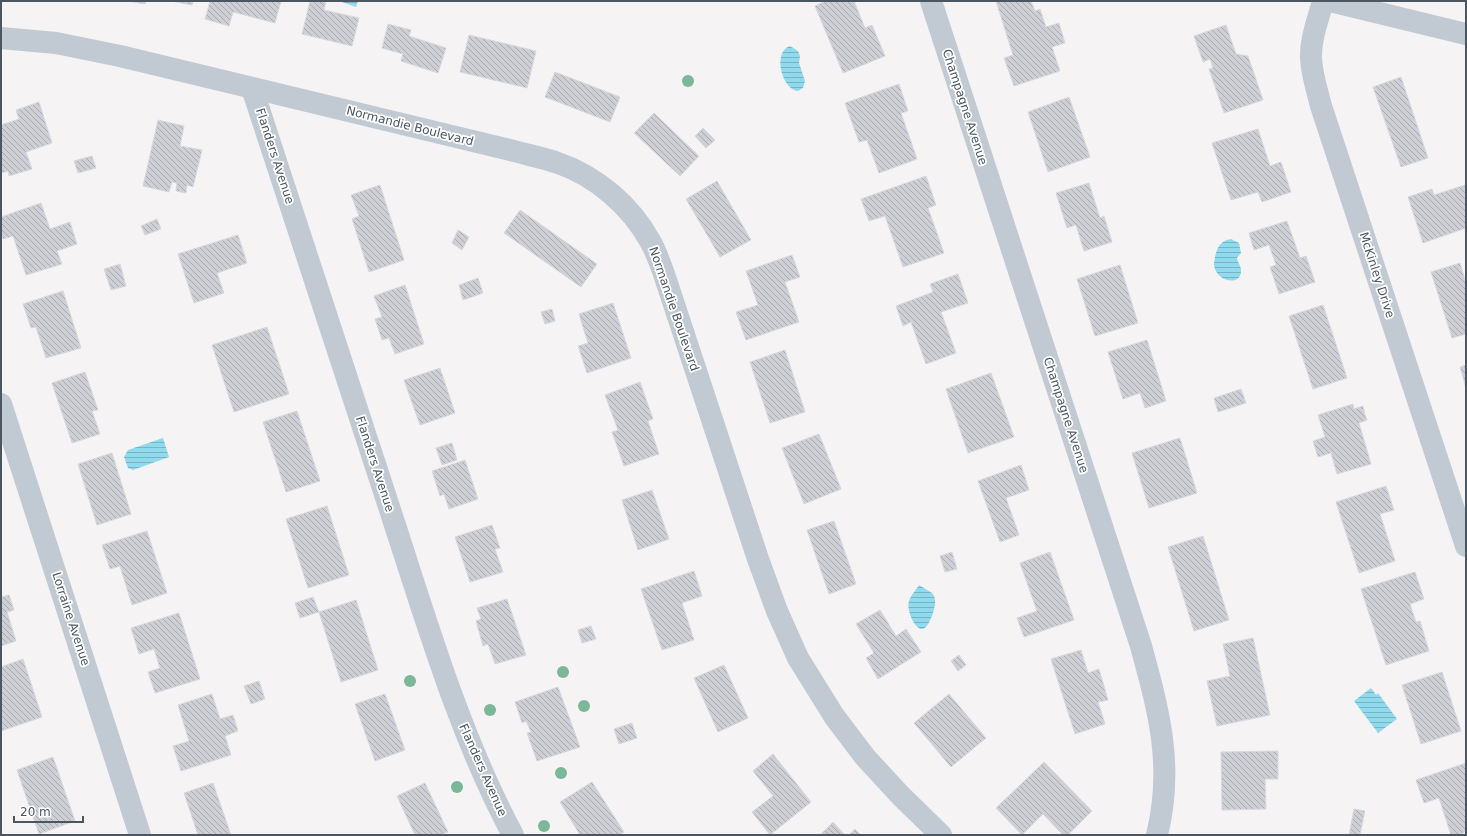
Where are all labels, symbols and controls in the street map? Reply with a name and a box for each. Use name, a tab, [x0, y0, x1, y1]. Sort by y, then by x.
street label: Champagne Avenue	[940, 47, 990, 167]
street label: Normandie Boulevard	[345, 103, 475, 149]
street label: Flanders Avenue	[253, 106, 297, 206]
street label: McKinley Drive	[1357, 230, 1397, 320]
street label: Normandie Boulevard	[646, 245, 702, 373]
street label: Champagne Avenue	[1041, 355, 1091, 475]
street label: Flanders Avenue	[353, 414, 397, 514]
street label: Lorraine Avenue	[49, 570, 93, 668]
street label: Flanders Avenue	[456, 722, 510, 818]
scale bar	[14, 798, 83, 824]
text: 20 m	[20, 805, 51, 819]

